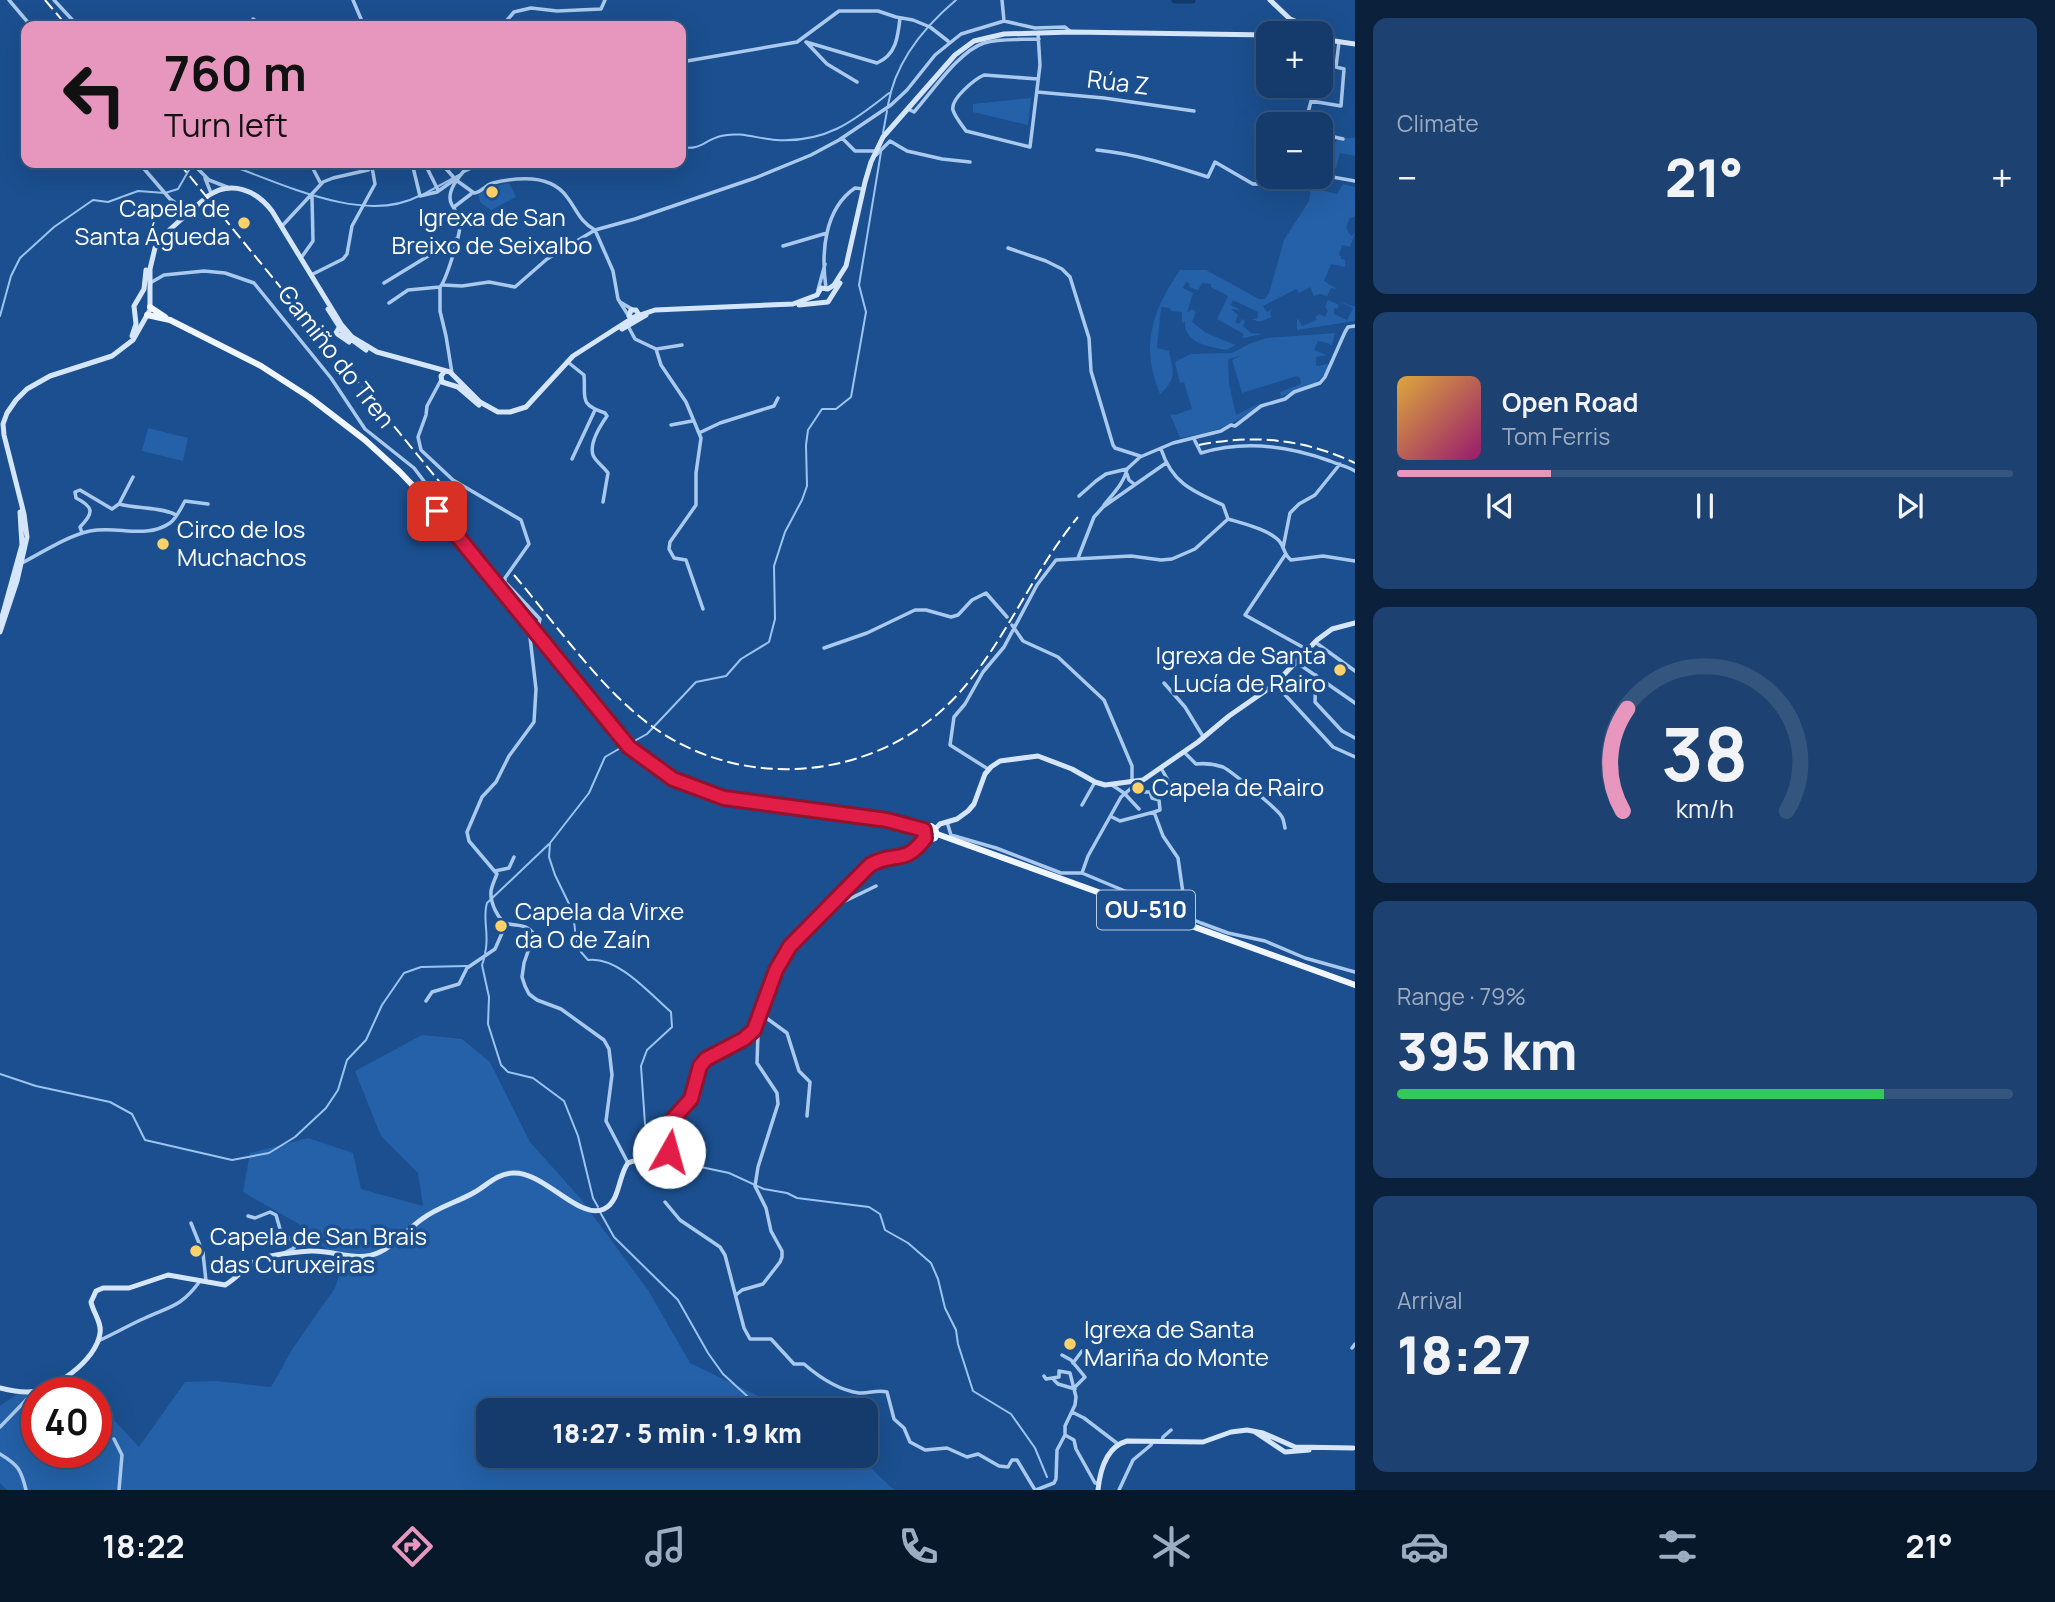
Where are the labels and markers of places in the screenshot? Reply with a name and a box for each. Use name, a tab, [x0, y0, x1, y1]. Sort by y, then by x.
marker: Igrexa de San Breixo de Seixalbo	[484, 184, 500, 200]
place label: Capela de Santa Águeda	[75, 191, 230, 252]
place label: Igrexa de San Breixo de Seixalbo	[392, 200, 592, 261]
marker: Capela de Santa Águeda	[236, 215, 252, 231]
pin	[407, 481, 467, 541]
place label: Circo de los Muchachos	[177, 512, 307, 573]
marker: Circo de los Muchachos	[155, 536, 171, 552]
place label: Igrexa de Santa Lucía de Rairo	[1156, 638, 1326, 699]
marker: Igrexa de Santa Lucía de Rairo	[1332, 662, 1348, 678]
place label: Capela de Rairo	[1152, 770, 1324, 803]
marker: Capela de Rairo	[1130, 780, 1146, 796]
place label: Capela da Virxe da O de Zaín	[515, 894, 684, 955]
marker: Capela da Virxe da O de Zaín	[493, 918, 509, 934]
place label: Capela de San Brais das Curuxeiras	[210, 1219, 427, 1280]
marker: Capela de San Brais das Curuxeiras	[188, 1243, 204, 1259]
place label: Igrexa de Santa Mariña do Monte	[1084, 1312, 1269, 1373]
marker: Igrexa de Santa Mariña do Monte	[1062, 1336, 1078, 1352]

